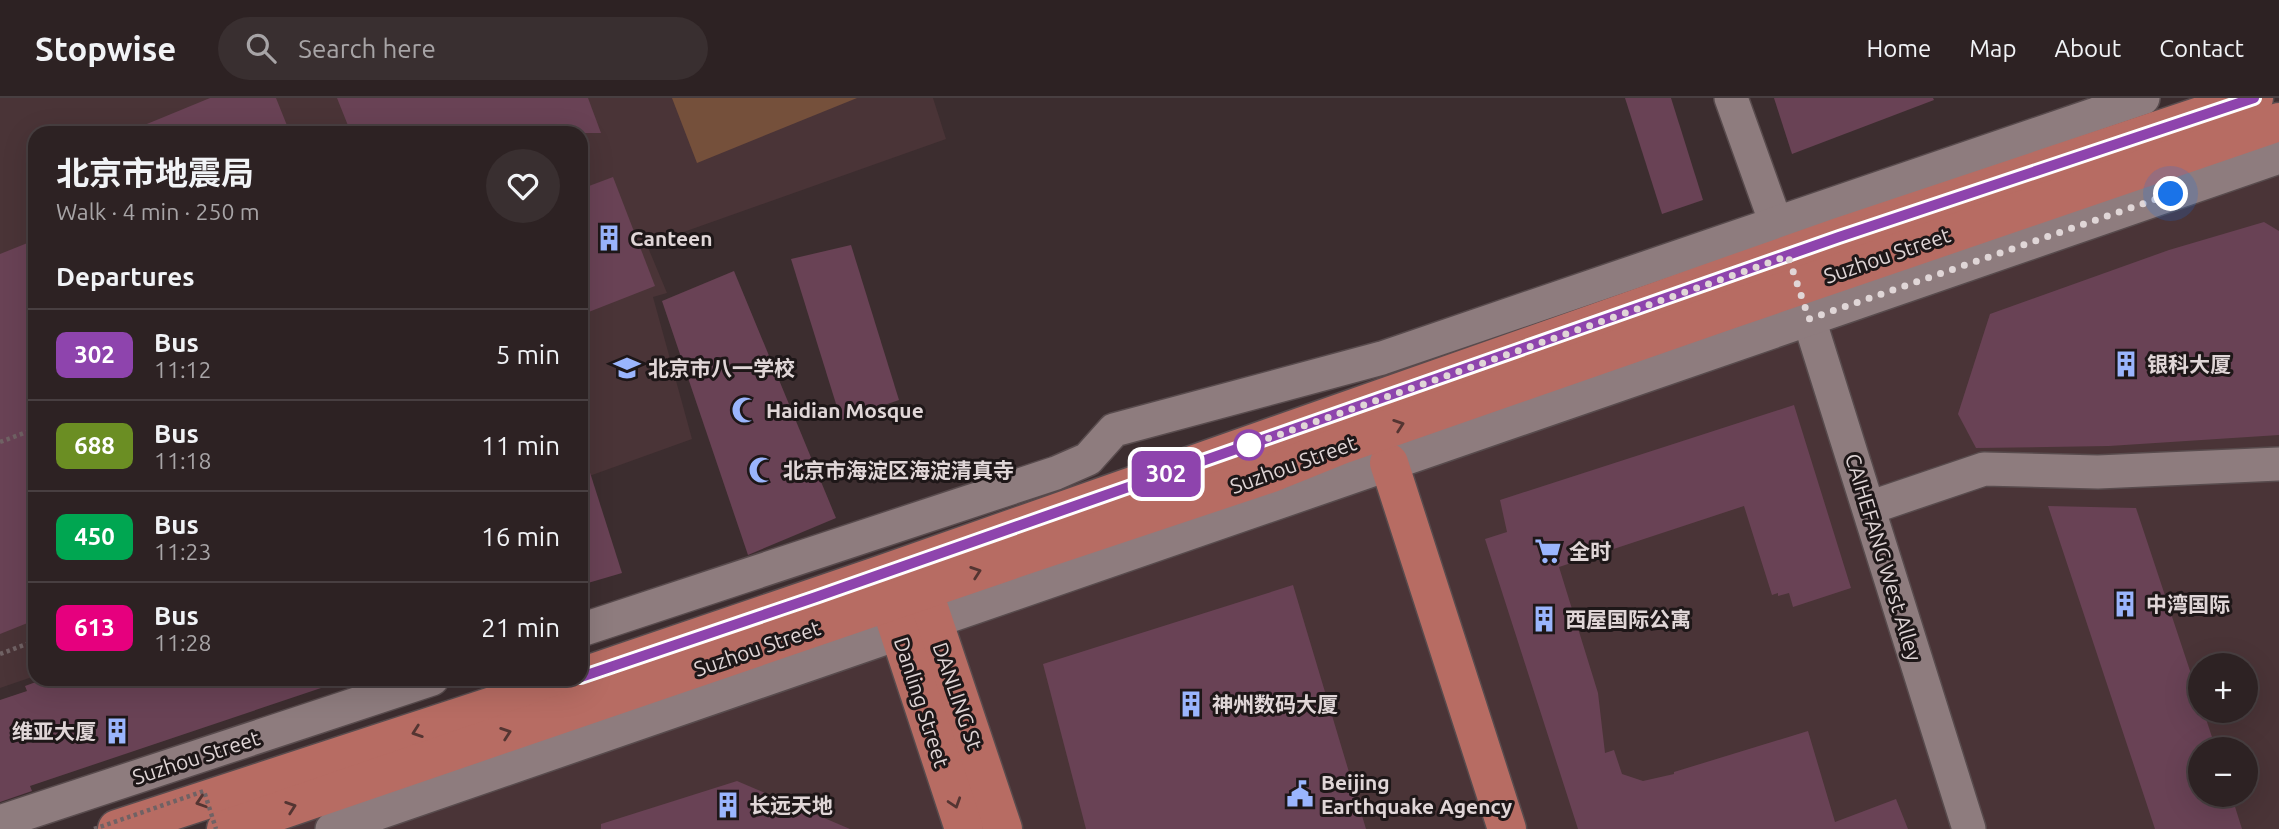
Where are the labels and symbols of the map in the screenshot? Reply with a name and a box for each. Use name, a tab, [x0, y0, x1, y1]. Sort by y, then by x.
your location	[2153, 176, 2188, 211]
street label: Suzhou Street	[1821, 222, 1953, 288]
building icon: Canteen	[594, 223, 624, 253]
place label: Canteen	[630, 226, 712, 250]
building icon: 银科大厦	[2111, 349, 2141, 379]
place label: 银科大厦	[2147, 352, 2231, 376]
school or university icon: 北京市八一学校	[612, 353, 642, 383]
place label: 北京市八一学校	[648, 356, 795, 380]
mosque icon: Haidian Mosque	[730, 395, 760, 425]
place label: Haidian Mosque	[766, 398, 924, 422]
one-way arrow	[1393, 419, 1405, 433]
street label: Suzhou Street	[1227, 430, 1359, 498]
unlabelled marker	[1234, 430, 1264, 460]
street label: CAIHEFANG West Alley	[1841, 450, 1927, 664]
line badge: 302	[1126, 451, 1206, 497]
mosque icon: 北京市海淀区海淀清真寺	[747, 455, 777, 485]
place label: 北京市海淀区海淀清真寺	[783, 458, 1014, 482]
supermarket icon: 全时	[1533, 536, 1563, 566]
place label: 全时	[1569, 539, 1611, 563]
one-way arrow	[970, 566, 982, 580]
building icon: 中湾国际	[2110, 589, 2140, 619]
place label: 中湾国际	[2146, 592, 2230, 616]
building icon: 西屋国际公寓	[1529, 604, 1559, 634]
place label: 西屋国际公寓	[1565, 607, 1691, 631]
street label: Suzhou Street	[691, 615, 823, 681]
street label: Danling Street	[890, 634, 954, 770]
street label: DANLING St	[928, 639, 988, 753]
building icon: 神州数码大厦	[1176, 689, 1206, 719]
place label: 神州数码大厦	[1212, 692, 1338, 716]
building icon: 维亚大厦	[102, 716, 132, 746]
place label: 维亚大厦	[12, 719, 96, 743]
one-way arrow	[412, 724, 424, 738]
street label: Suzhou Street	[129, 725, 263, 789]
one-way arrow	[499, 727, 512, 741]
place label: Beijing Earthquake Agency	[1321, 770, 1512, 818]
public building icon: Beijing Earthquake Agency	[1285, 779, 1315, 809]
building icon: 长远天地	[713, 790, 743, 820]
place label: 长远天地	[749, 793, 833, 817]
one-way arrow	[195, 794, 207, 808]
one-way arrow	[947, 796, 961, 808]
one-way arrow	[284, 801, 296, 815]

